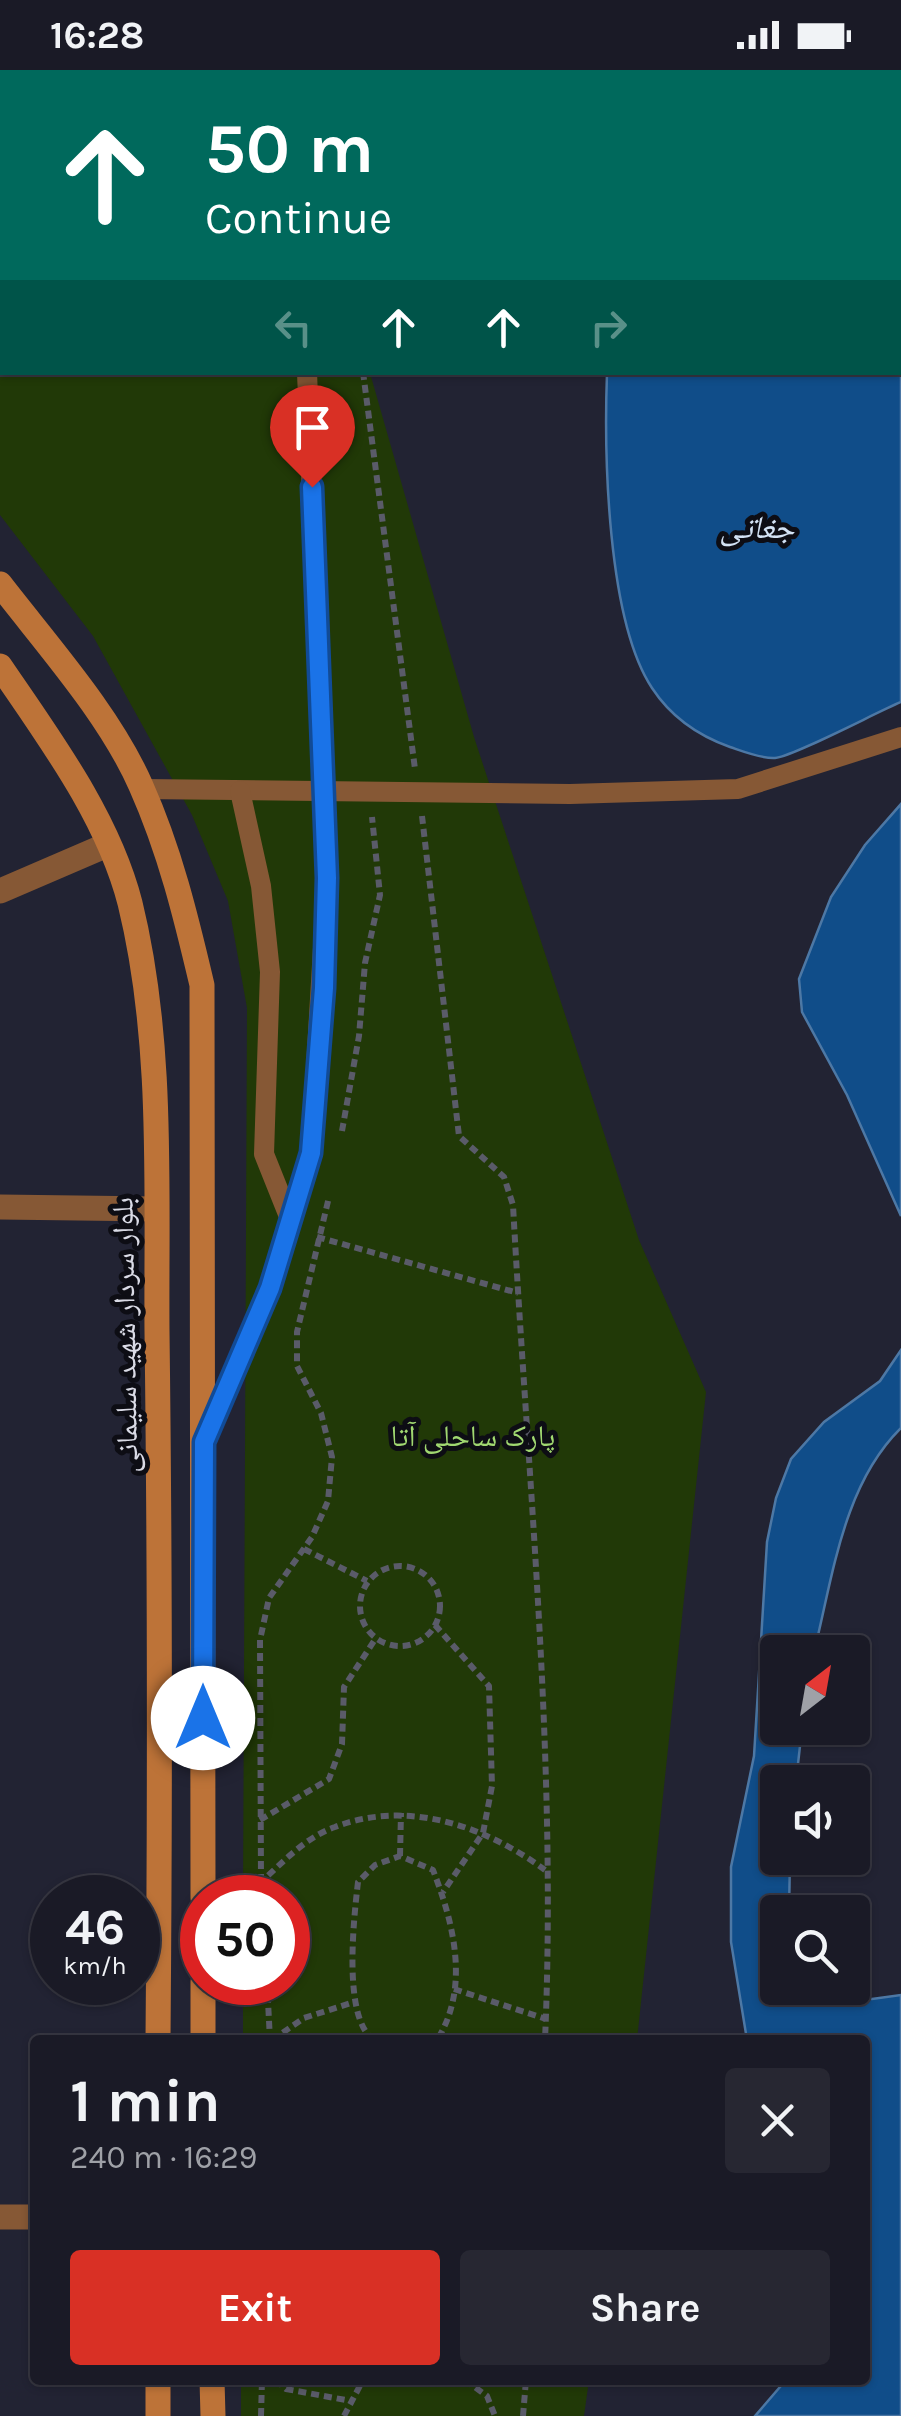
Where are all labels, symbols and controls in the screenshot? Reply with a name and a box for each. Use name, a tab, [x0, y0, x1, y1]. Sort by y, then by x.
text: 16:28	[50, 13, 144, 58]
text: 50 m	[205, 108, 374, 190]
icon: ahead	[40, 110, 170, 240]
text: Continue	[205, 192, 392, 244]
icon: left	[266, 300, 321, 355]
icon: ahead	[371, 300, 426, 355]
icon: ahead	[476, 300, 531, 355]
icon: right	[581, 300, 636, 355]
pin	[270, 385, 355, 488]
icon: arrive	[285, 400, 340, 455]
water label: جغاتی	[720, 509, 795, 547]
street label: بلوار سردار شهید سلیمانی	[105, 1197, 145, 1473]
park label: پارک ساحلی آتا	[391, 1418, 555, 1454]
north arrow	[760, 1635, 870, 1745]
map controls	[760, 1635, 870, 2005]
position arrow	[151, 1666, 255, 1770]
button: sound	[760, 1765, 870, 1875]
speed limit sign: 50	[180, 1875, 310, 2005]
button: search	[760, 1895, 870, 2005]
text: 46	[65, 1898, 125, 1957]
text: km/h	[63, 1951, 127, 1980]
text: 1 min	[70, 2066, 221, 2136]
button: close	[725, 2068, 830, 2173]
text: 240 m · 16:29	[70, 2139, 257, 2176]
button: Exit	[70, 2250, 440, 2365]
button: Share	[460, 2250, 830, 2365]

